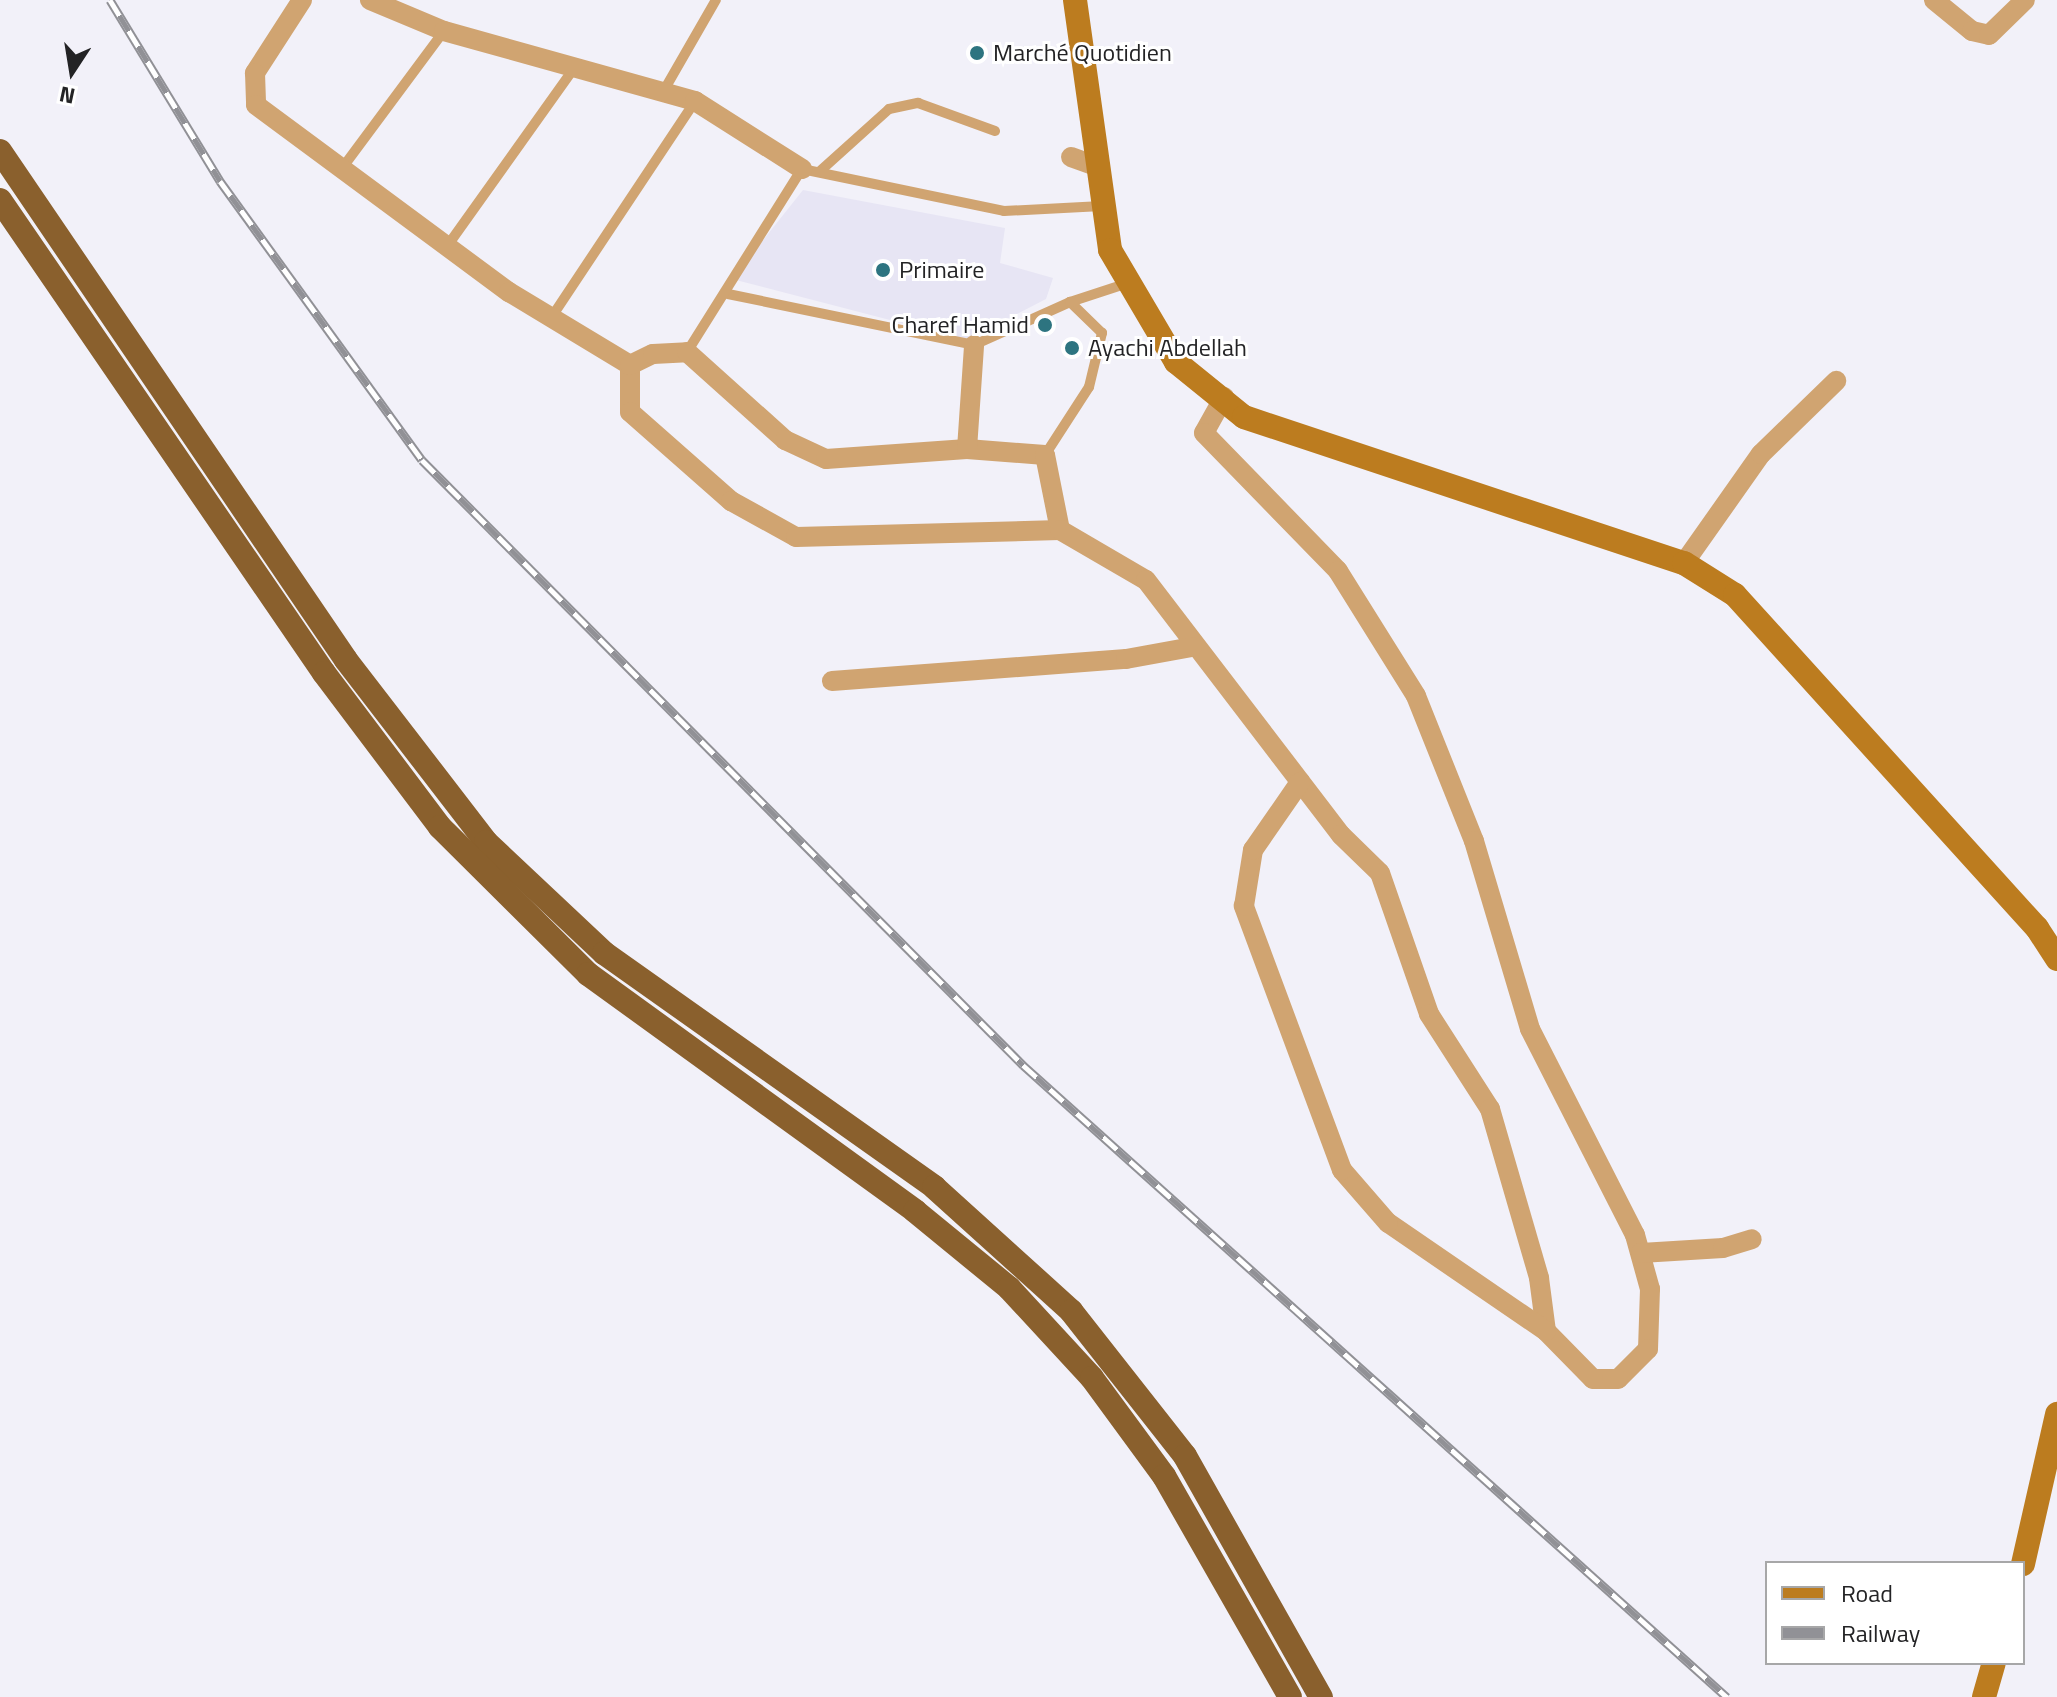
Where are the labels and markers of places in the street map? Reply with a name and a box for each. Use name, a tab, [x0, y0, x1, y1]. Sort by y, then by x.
place label: Marché Quotidien	[993, 39, 1172, 67]
marker: Marché Quotidien	[968, 44, 986, 62]
place label: Primaire	[899, 256, 984, 284]
marker: Primaire	[874, 261, 892, 279]
place label: Charef Hamid	[891, 311, 1029, 339]
marker: Charef Hamid	[1036, 316, 1054, 334]
place label: Ayachi Abdellah	[1088, 334, 1247, 362]
marker: Ayachi Abdellah	[1063, 339, 1081, 357]

